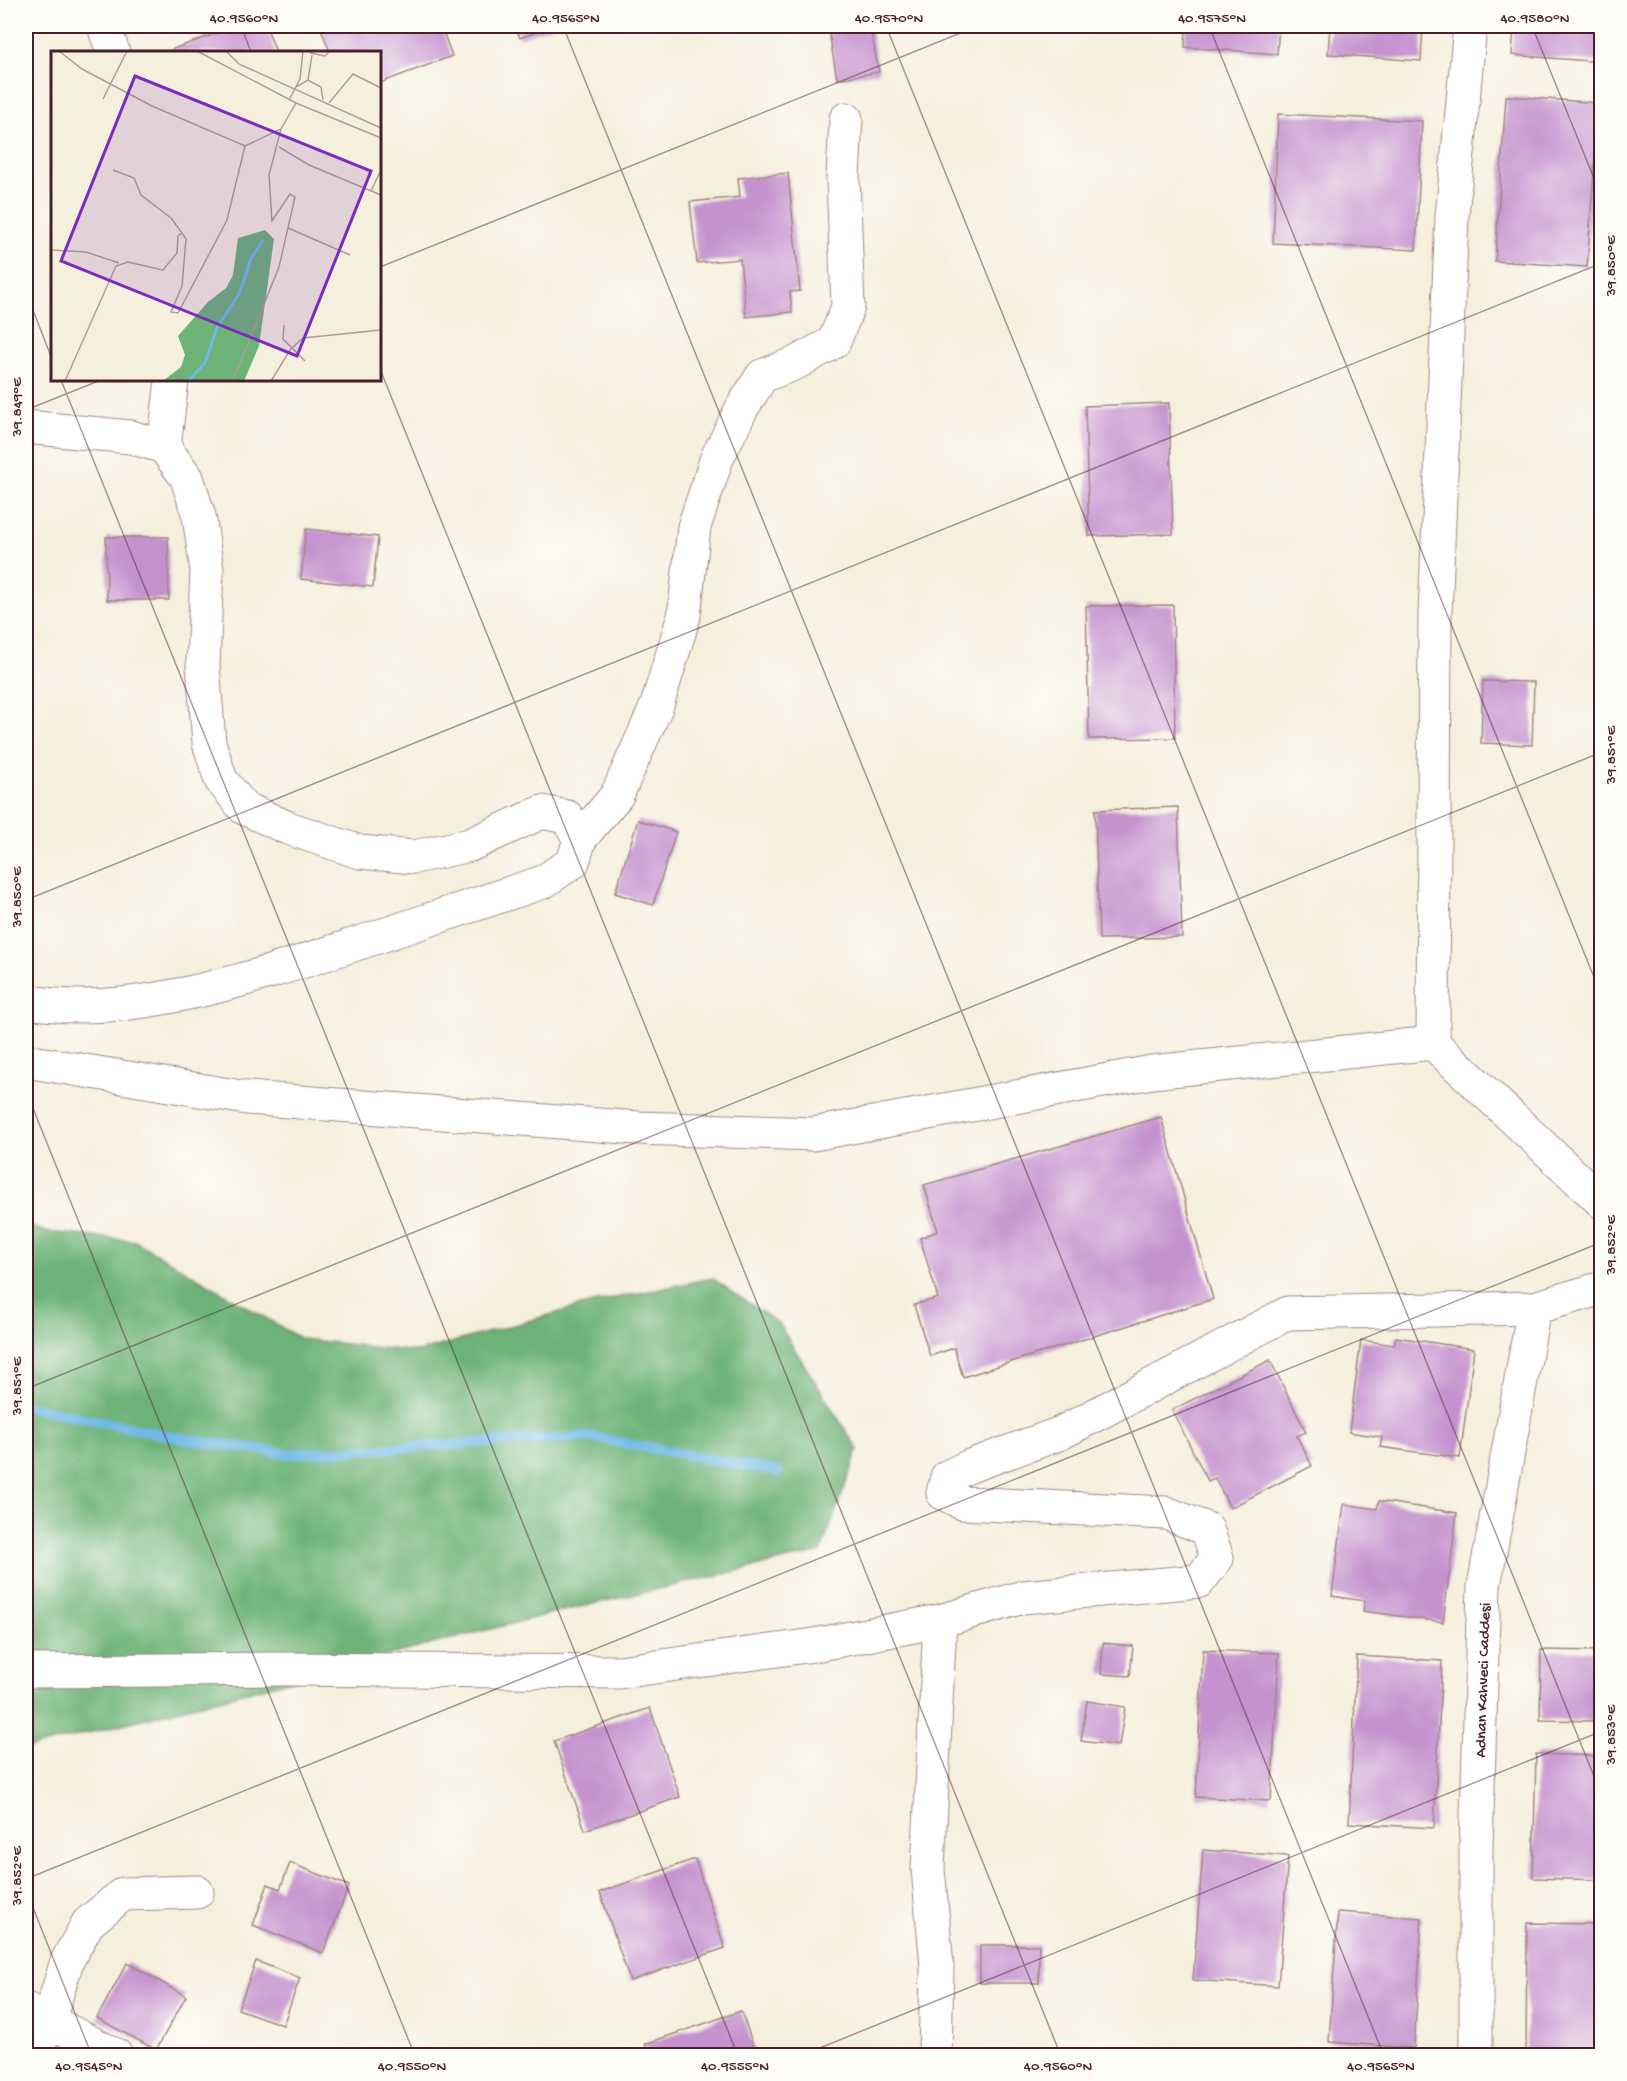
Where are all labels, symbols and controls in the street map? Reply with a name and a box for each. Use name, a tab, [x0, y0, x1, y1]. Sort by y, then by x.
text: 40.9560°N	[210, 10, 278, 28]
text: 40.9565°N	[532, 10, 600, 28]
text: 40.9570°N	[855, 10, 924, 28]
text: 40.9575°N	[1178, 10, 1246, 28]
text: 40.9580°N	[1500, 10, 1570, 28]
inset map	[51, 51, 381, 381]
text: 39.850°E	[1603, 235, 1621, 297]
text: 39.849°E	[9, 377, 27, 437]
text: 39.851°E	[1603, 725, 1621, 785]
text: 39.850°E	[9, 866, 27, 928]
text: 39.852°E	[1603, 1215, 1621, 1276]
text: 39.851°E	[9, 1356, 27, 1416]
street label: Adnan Kahveci Caddesi	[1473, 1602, 1496, 1758]
text: 39.853°E	[1603, 1704, 1621, 1766]
text: 39.852°E	[9, 1846, 27, 1907]
text: 40.9545°N	[55, 2058, 123, 2076]
text: 40.9550°N	[378, 2058, 447, 2076]
text: 40.9555°N	[701, 2058, 769, 2076]
text: 40.9560°N	[1024, 2058, 1092, 2076]
text: 40.9565°N	[1347, 2058, 1415, 2076]

